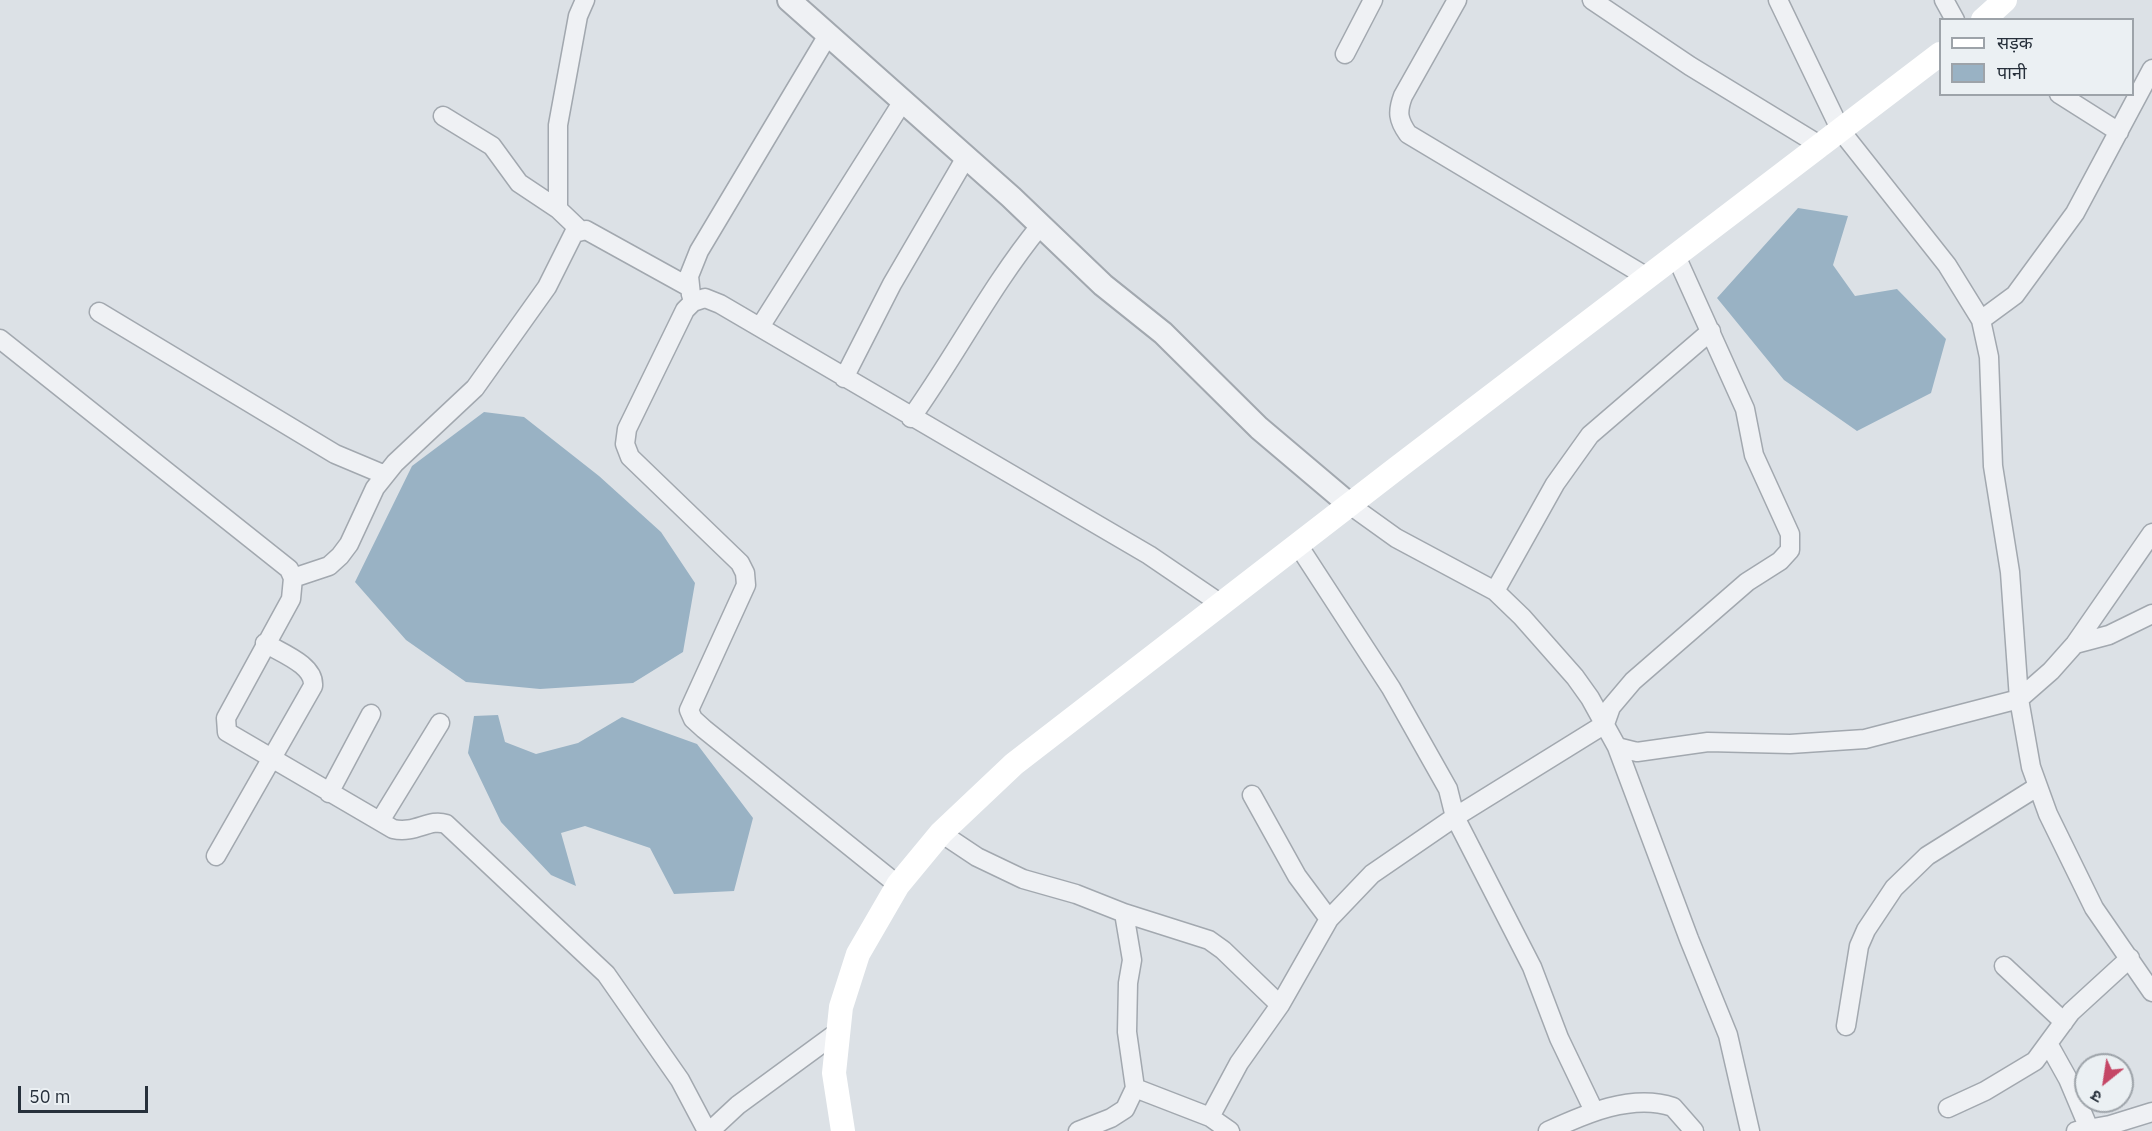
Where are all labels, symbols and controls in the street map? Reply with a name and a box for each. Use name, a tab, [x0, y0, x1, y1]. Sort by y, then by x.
legend	[1939, 18, 2134, 96]
text: सड़क	[1997, 31, 2033, 54]
text: पानी	[1997, 61, 2027, 84]
north arrow	[2074, 1053, 2134, 1113]
scale bar	[21, 1074, 152, 1112]
text: 50 m	[29, 1085, 71, 1108]
text: उ	[2087, 1086, 2105, 1108]

